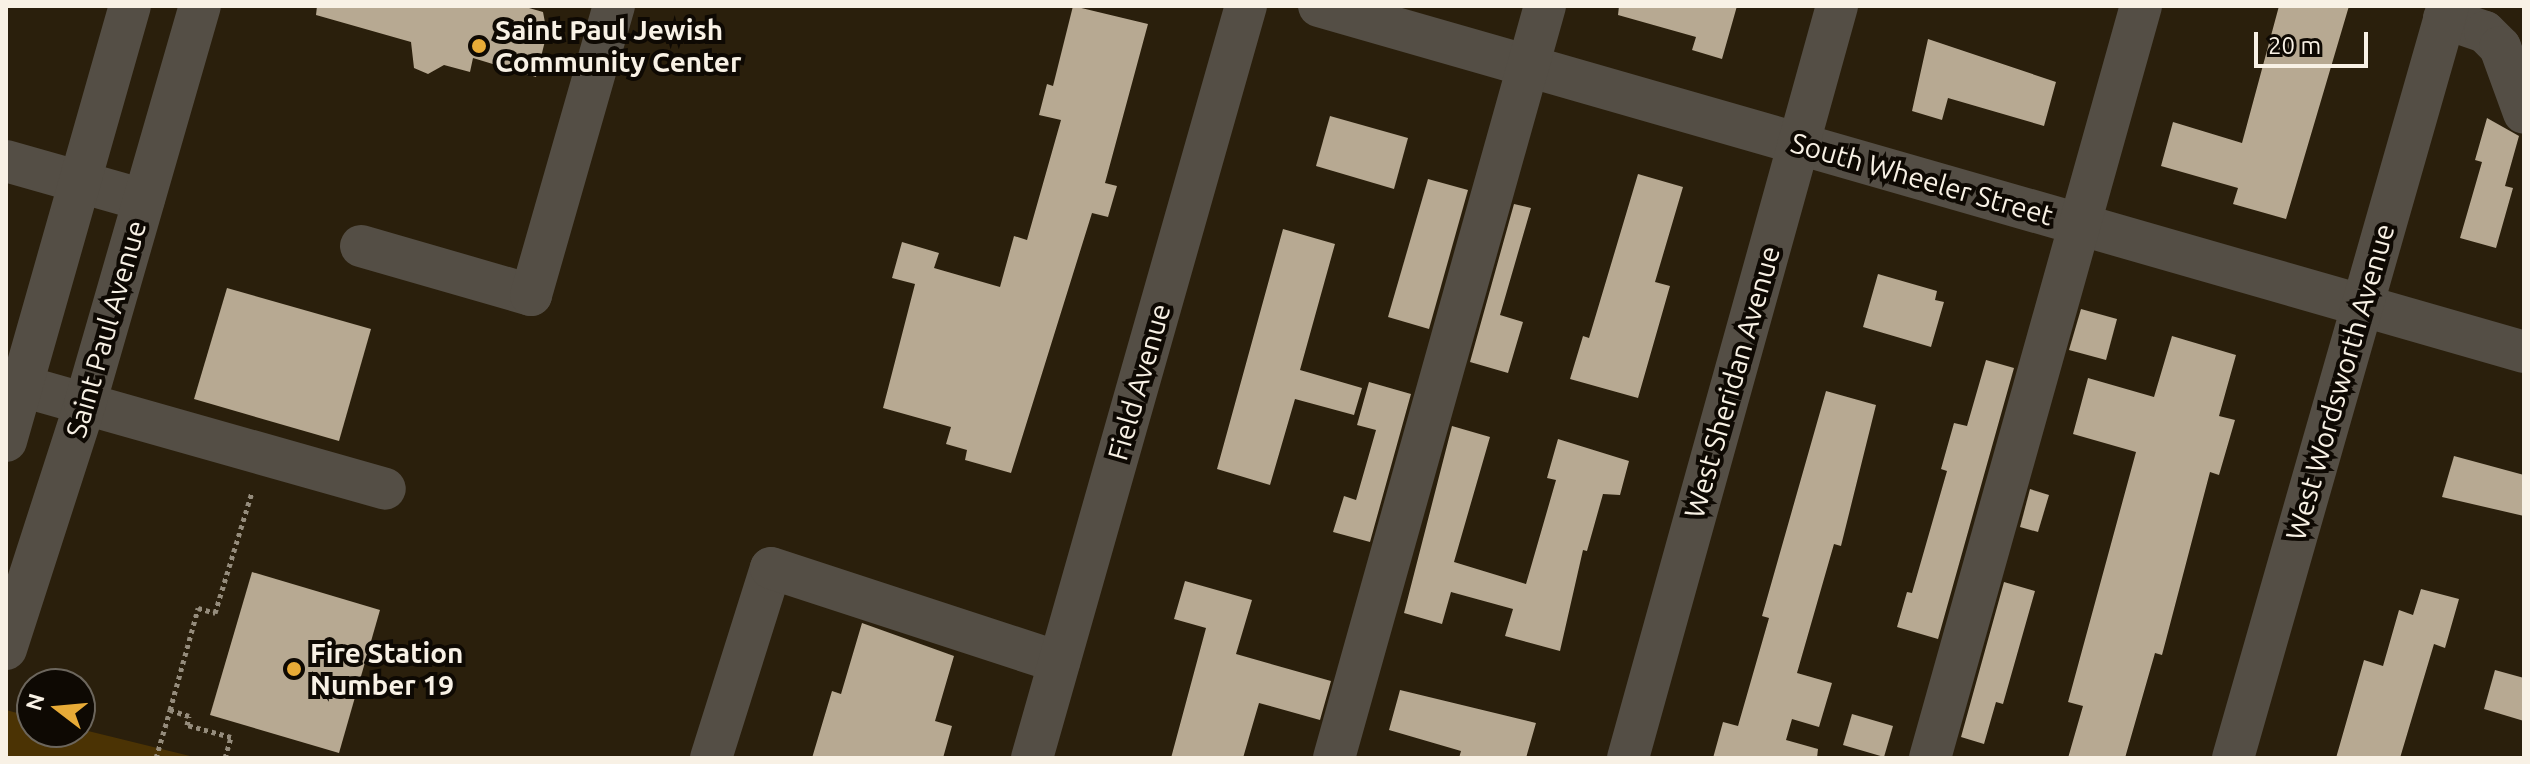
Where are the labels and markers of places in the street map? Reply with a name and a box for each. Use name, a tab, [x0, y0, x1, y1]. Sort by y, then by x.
place label: Saint Paul Jewish Community Center	[495, 13, 742, 79]
marker: Saint Paul Jewish Community Center	[470, 37, 488, 55]
place label: Fire Station Number 19	[310, 636, 463, 702]
marker: Fire Station Number 19	[285, 660, 303, 678]

